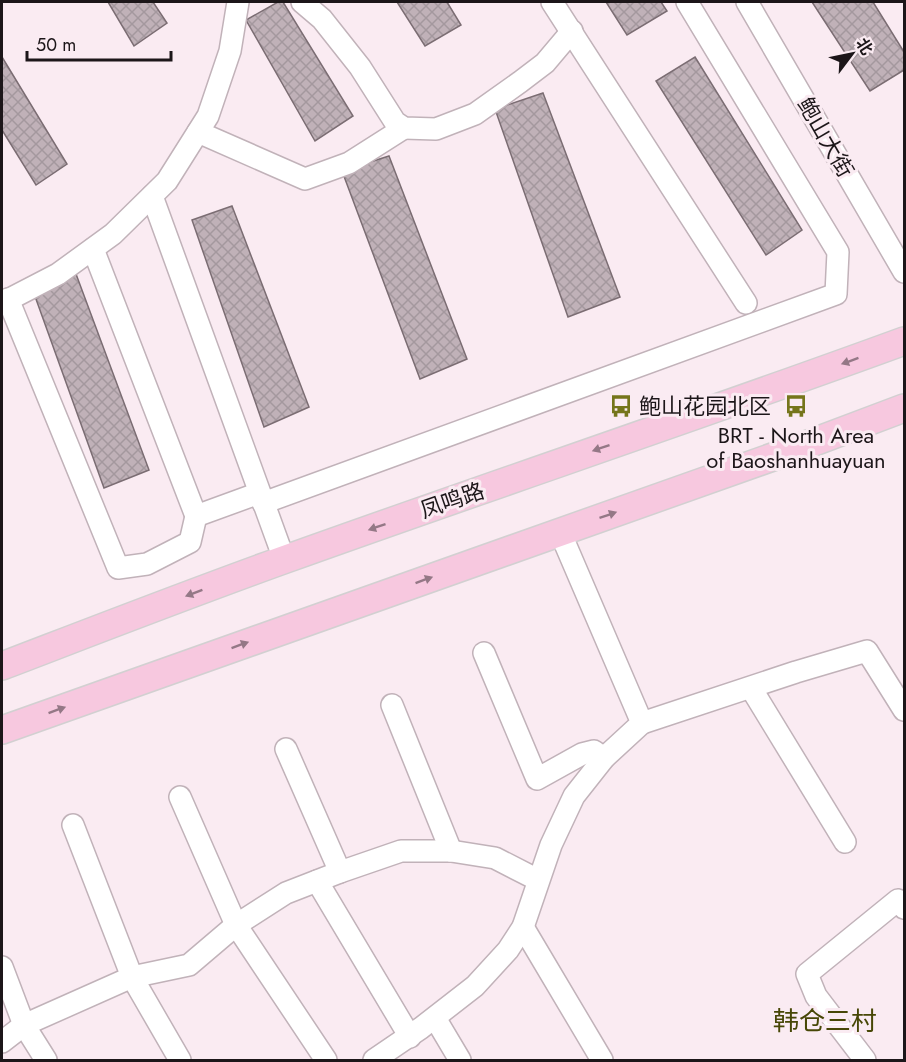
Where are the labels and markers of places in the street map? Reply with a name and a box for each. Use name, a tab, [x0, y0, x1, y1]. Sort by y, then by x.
place label: 鲍山花园北区	[639, 390, 771, 422]
bus stop icon: 鲍山花园北区	[608, 393, 634, 419]
bus stop icon: BRT - North Area of Baoshanhuayuan	[783, 393, 809, 419]
place label: BRT - North Area of Baoshanhuayuan	[706, 419, 886, 476]

